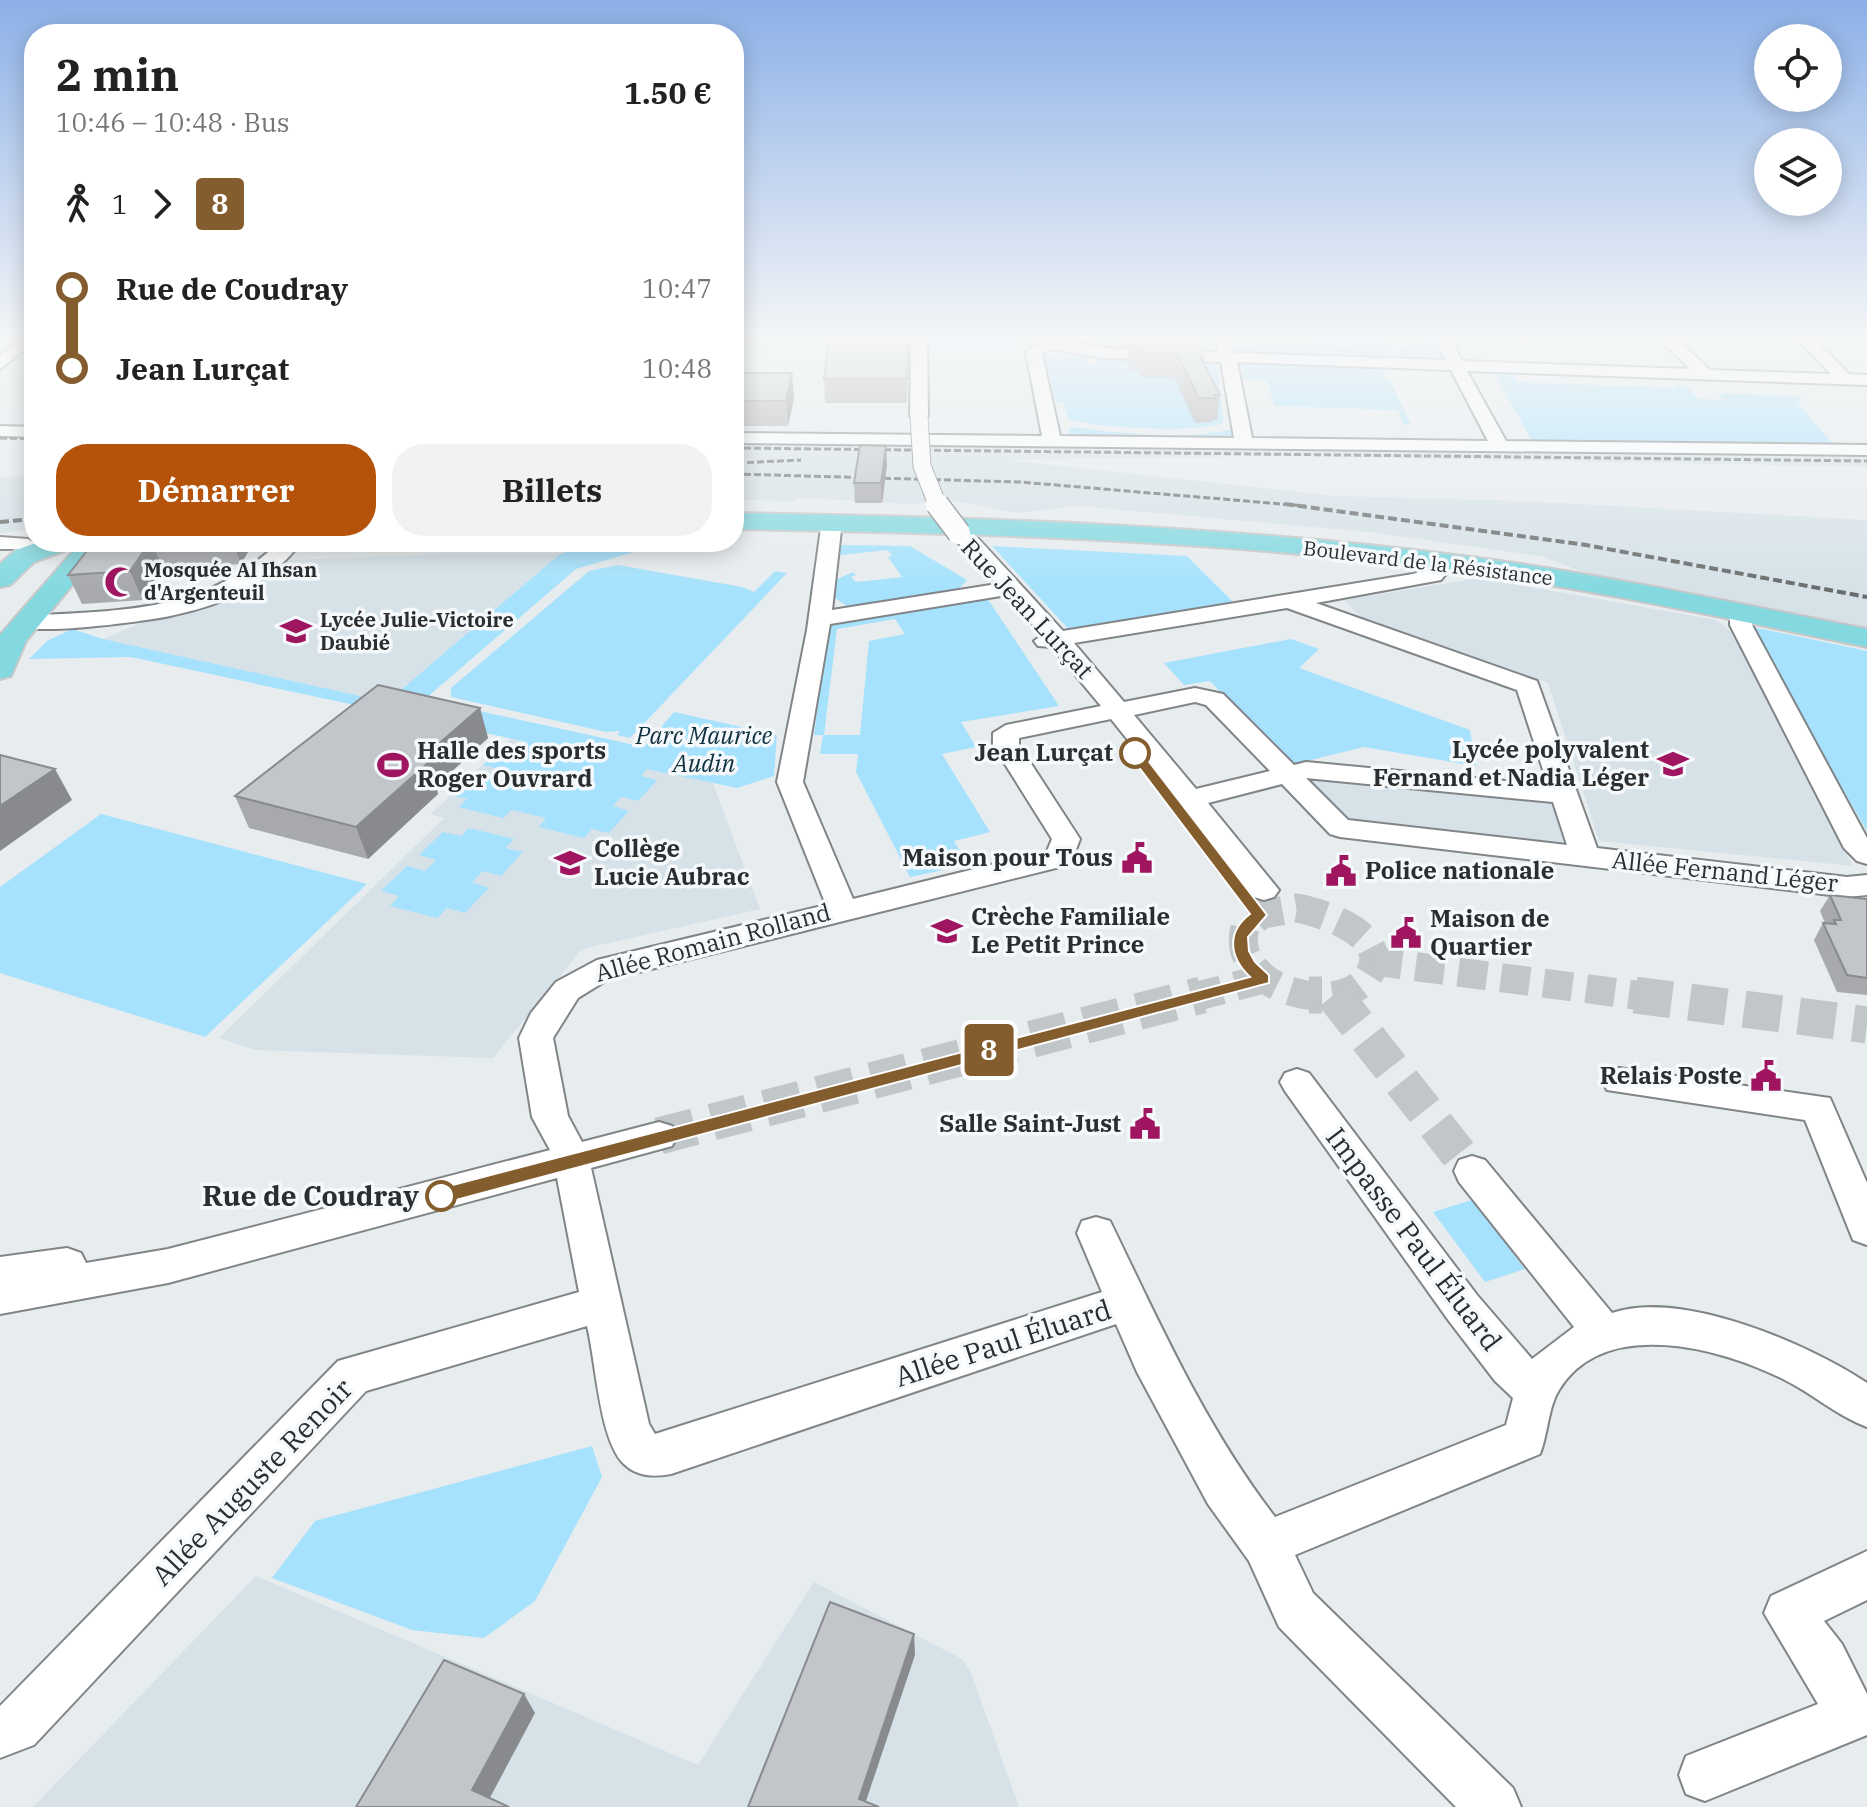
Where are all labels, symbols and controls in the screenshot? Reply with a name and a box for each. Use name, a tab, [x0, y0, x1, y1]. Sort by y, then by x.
map controls	[1754, 24, 1842, 216]
button: locate	[1754, 24, 1842, 112]
text: 2 min	[56, 46, 179, 103]
text: 1.50 €	[624, 73, 712, 112]
text: 10:46 – 10:48 · Bus	[56, 105, 290, 139]
button: layers	[1754, 128, 1842, 216]
icon: walk	[56, 182, 100, 226]
icon: forward	[140, 182, 184, 226]
text: 8	[212, 185, 228, 222]
text: 1	[112, 187, 128, 221]
text: Rue de Coudray	[116, 269, 348, 308]
text: 10:47	[642, 271, 712, 305]
text: Jean Lurçat	[116, 349, 289, 388]
text: 10:48	[642, 351, 712, 385]
button: Démarrer	[56, 444, 376, 536]
button: Billets	[392, 444, 712, 536]
street label: Rue Jean Lurçat	[955, 531, 1101, 685]
street label: Boulevard de la Résistance	[1302, 534, 1554, 591]
place label: Mosquée Al Ihsan d'Argenteuil	[144, 556, 317, 606]
mosque icon: Mosquée Al Ihsan d'Argenteuil	[103, 565, 137, 599]
place label: Lycée Julie-Victoire Daubié	[320, 606, 514, 656]
school or university icon: Lycée Julie-Victoire Daubié	[279, 614, 313, 648]
park label: Parc Maurice Audin	[635, 719, 773, 779]
place label: Lycée polyvalent Fernand et Nadia Léger	[1373, 733, 1649, 793]
place label: Halle des sports Roger Ouvrard	[417, 734, 606, 794]
place label: Jean Lurçat	[974, 736, 1113, 768]
marker: Jean Lurçat	[1120, 738, 1150, 768]
school or university icon: Lycée polyvalent Fernand et Nadia Léger	[1656, 747, 1690, 781]
sports icon: Halle des sports Roger Ouvrard	[376, 748, 410, 782]
place label: Collège Lucie Aubrac	[594, 832, 750, 892]
place label: Maison pour Tous	[902, 841, 1113, 873]
public building icon: Maison pour Tous	[1120, 841, 1154, 875]
street label: Allée Fernand Léger	[1611, 843, 1840, 899]
school or university icon: Collège Lucie Aubrac	[553, 846, 587, 880]
public building icon: Police nationale	[1324, 854, 1358, 888]
place label: Police nationale	[1365, 854, 1554, 886]
street label: Allée Romain Rolland	[592, 895, 834, 989]
place label: Crèche Familiale Le Petit Prince	[971, 900, 1170, 960]
place label: Maison de Quartier	[1430, 902, 1550, 962]
school or university icon: Crèche Familiale Le Petit Prince	[930, 914, 964, 948]
public building icon: Maison de Quartier	[1389, 916, 1423, 950]
line badge: 8	[963, 1024, 1015, 1076]
text: 8	[981, 1031, 997, 1068]
place label: Relais Poste	[1600, 1059, 1742, 1091]
public building icon: Relais Poste	[1749, 1059, 1783, 1093]
place label: Salle Saint-Just	[939, 1107, 1121, 1139]
public building icon: Salle Saint-Just	[1128, 1107, 1162, 1141]
street label: Impasse Paul Éluard	[1318, 1120, 1511, 1358]
place label: Rue de Coudray	[202, 1177, 419, 1214]
marker: Rue de Coudray	[426, 1181, 456, 1211]
street label: Allée Paul Éluard	[890, 1290, 1116, 1395]
street label: Allée Auguste Renoir	[143, 1370, 361, 1593]

